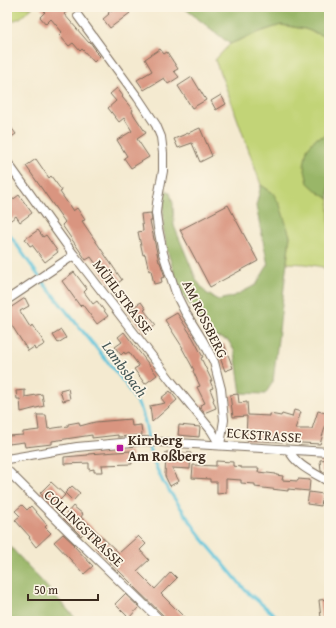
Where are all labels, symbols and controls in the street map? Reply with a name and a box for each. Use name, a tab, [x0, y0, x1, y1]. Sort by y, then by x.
street label: MÜHLSTRASSE	[88, 256, 158, 338]
street label: AM ROSSBERG	[177, 277, 233, 361]
water label: Lambsbach	[97, 336, 153, 402]
street label: ECKSTRASSE	[226, 422, 302, 448]
place label: Kirrberg Am Roßberg	[128, 430, 206, 466]
marker: Kirrberg Am Roßberg	[115, 443, 125, 453]
street label: COLLINGSTRASSE	[40, 485, 128, 571]
scale bar	[28, 576, 98, 602]
text: 50 m	[34, 581, 58, 598]

